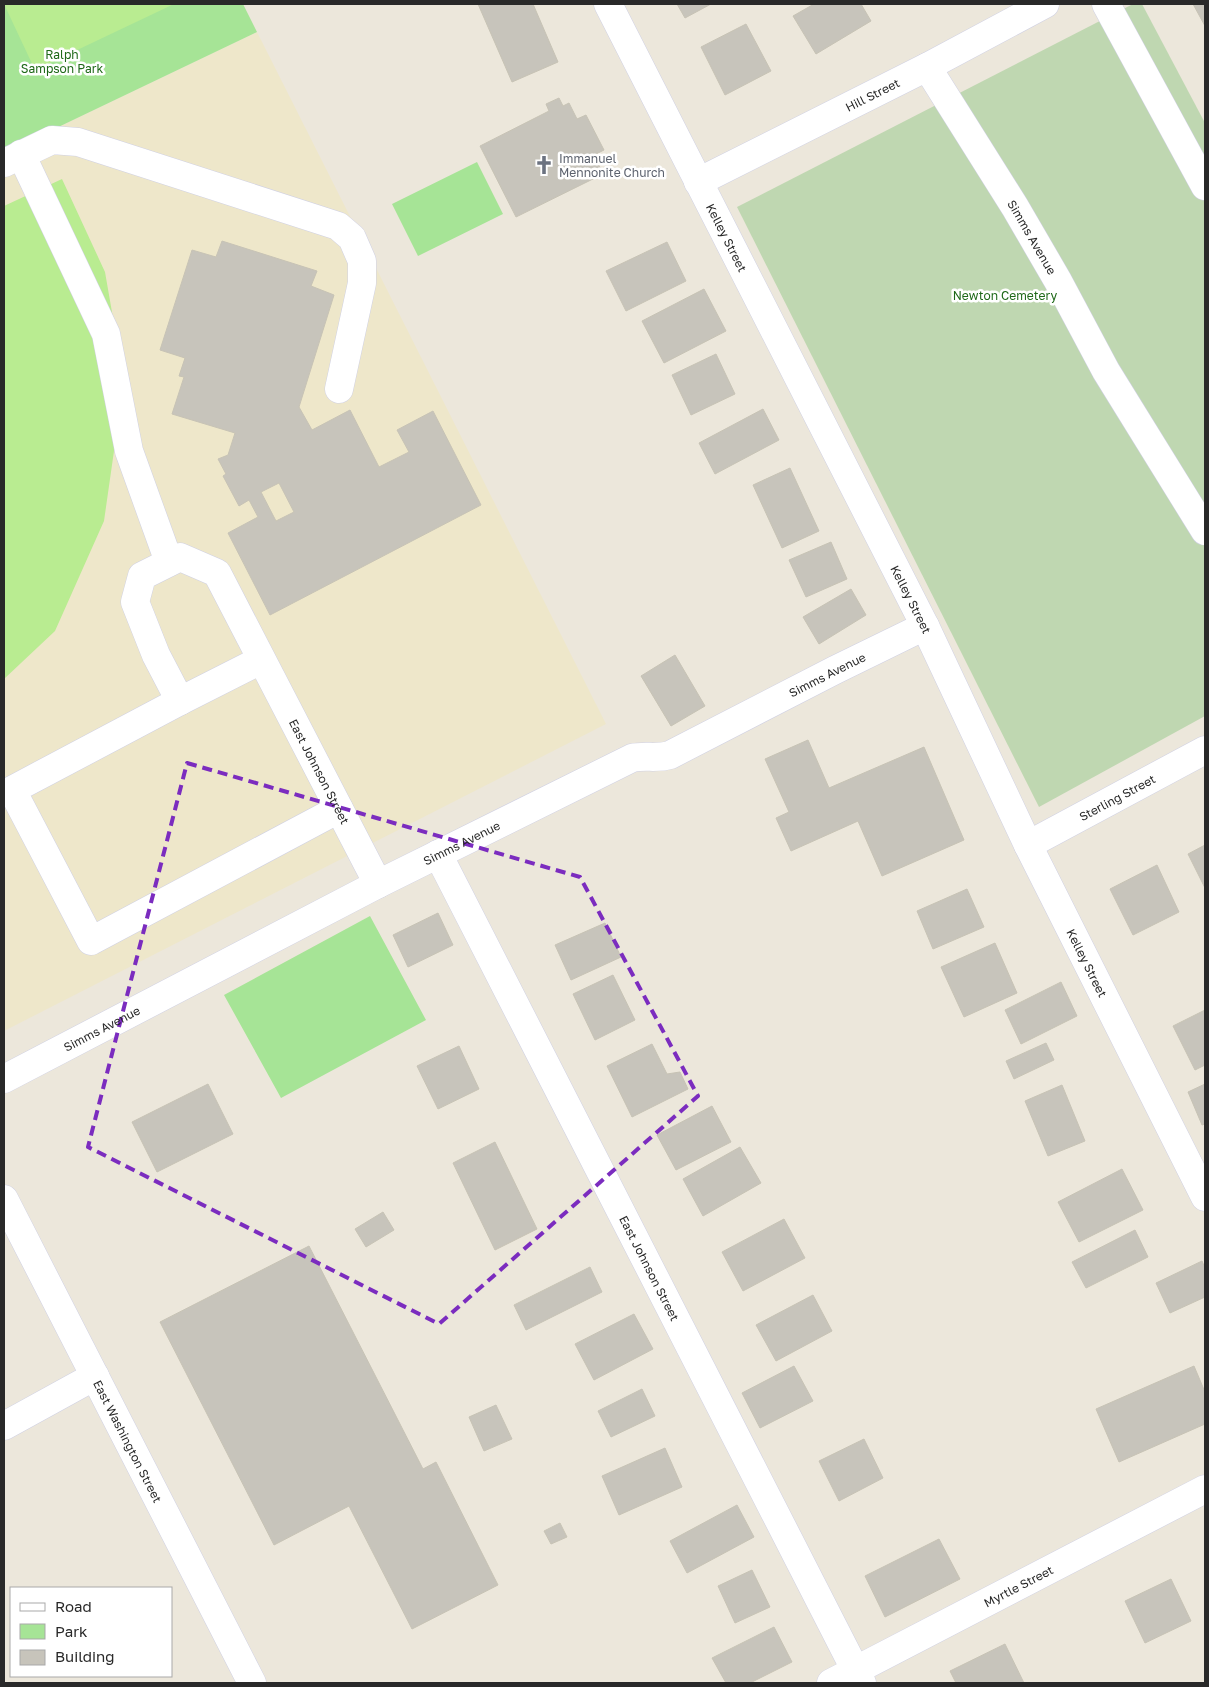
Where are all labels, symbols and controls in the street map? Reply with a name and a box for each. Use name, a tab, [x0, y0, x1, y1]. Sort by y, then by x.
park label: Ralph Sampson Park	[21, 47, 103, 76]
street label: Hill Street	[843, 75, 902, 114]
place label: Immanuel Mennonite Church	[559, 151, 665, 180]
church icon: Immanuel Mennonite Church	[533, 154, 555, 176]
street label: Simms Avenue	[1005, 197, 1060, 277]
street label: Kelley Street	[703, 201, 751, 274]
park label: Newton Cemetery	[953, 288, 1058, 303]
street label: Kelley Street	[888, 562, 935, 636]
street label: Simms Avenue	[786, 649, 868, 700]
street label: East Johnson Street	[286, 716, 353, 827]
street label: Sterling Street	[1076, 771, 1158, 824]
street label: Simms Avenue	[421, 817, 502, 868]
street label: Kelley Street	[1064, 926, 1111, 1000]
street label: Simms Avenue	[61, 1002, 142, 1054]
street label: East Johnson Street	[617, 1213, 683, 1323]
street label: East Washington Street	[90, 1377, 166, 1505]
street label: Myrtle Street	[981, 1562, 1056, 1610]
legend	[10, 1587, 172, 1677]
text: Road	[55, 1597, 92, 1615]
text: Park	[55, 1622, 88, 1640]
text: Building	[55, 1647, 115, 1665]

